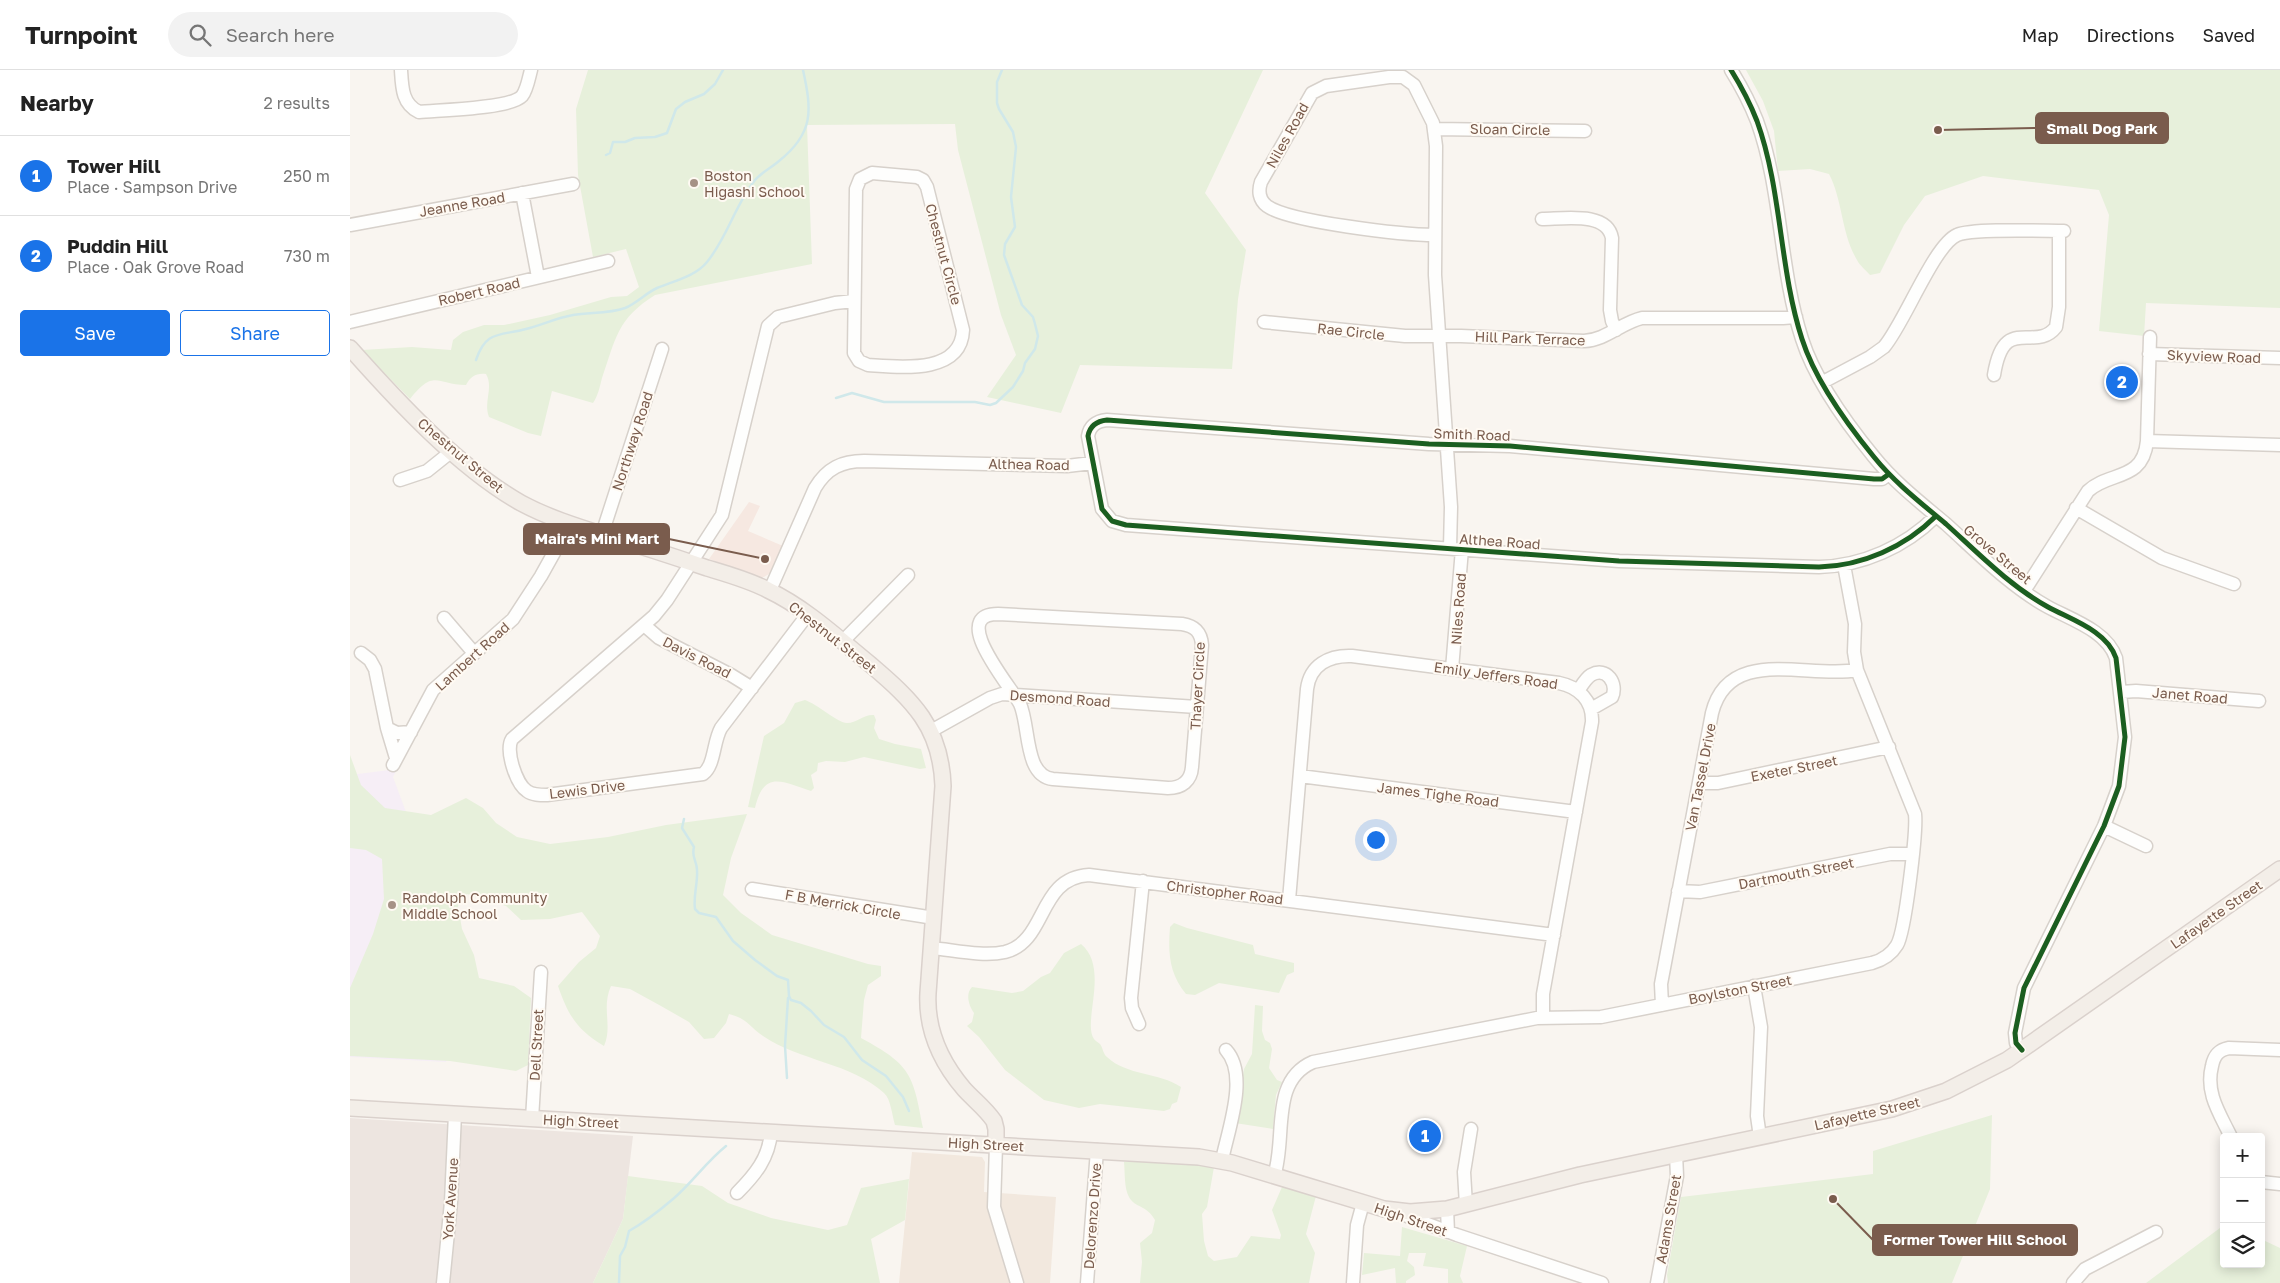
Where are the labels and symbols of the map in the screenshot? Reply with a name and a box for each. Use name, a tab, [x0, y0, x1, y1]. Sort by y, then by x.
street label: Niles Road	[1262, 99, 1312, 171]
callout: Small Dog Park	[2036, 113, 2168, 143]
text: Small Dog Park	[2046, 119, 2158, 137]
street label: Sloan Circle	[1470, 120, 1550, 138]
place label: Boston Higashi School	[704, 167, 805, 200]
marker: Boston Higashi School	[688, 177, 700, 189]
street label: Jeanne Road	[418, 188, 506, 220]
street label: Chestnut Circle	[922, 202, 966, 306]
street label: Robert Road	[436, 273, 522, 309]
street label: Rae Circle	[1316, 319, 1386, 343]
street label: Hill Park Terrace	[1474, 328, 1586, 348]
street label: Skyview Road	[2167, 346, 2261, 366]
pin: 2	[2106, 363, 2138, 401]
street label: Northway Road	[608, 389, 656, 493]
street label: Chestnut Street	[415, 414, 507, 496]
street label: Smith Road	[1433, 424, 1511, 444]
street label: Althea Road	[988, 455, 1070, 473]
street label: Grove Street	[1960, 521, 2036, 587]
callout: Maira's Mini Mart	[524, 524, 669, 554]
text: Maira's Mini Mart	[535, 529, 659, 547]
street label: Althea Road	[1459, 530, 1541, 552]
street label: Niles Road	[1447, 572, 1469, 646]
street label: Chestnut Street	[786, 597, 880, 677]
street label: Lambert Road	[431, 618, 513, 694]
street label: Davis Road	[660, 633, 734, 681]
street label: Thayer Circle	[1186, 641, 1208, 731]
street label: Emily Jeffers Road	[1433, 658, 1559, 692]
street label: Janet Road	[2151, 683, 2229, 707]
street label: Desmond Road	[1009, 686, 1111, 710]
street label: Van Tassel Drive	[1681, 722, 1719, 832]
street label: Exeter Street	[1749, 751, 1839, 785]
street label: Lewis Drive	[548, 776, 626, 802]
street label: James Tighe Road	[1376, 778, 1500, 810]
your location	[1363, 827, 1389, 853]
street label: Dartmouth Street	[1737, 853, 1855, 893]
street label: Christopher Road	[1166, 876, 1284, 908]
street label: Lafayette Street	[2167, 876, 2265, 952]
street label: F B Merrick Circle	[784, 885, 902, 923]
place label: Randolph Community Middle School	[402, 889, 548, 922]
marker: Randolph Community Middle School	[386, 899, 398, 911]
street label: Boylston Street	[1687, 971, 1793, 1007]
street label: Dell Street	[526, 1009, 546, 1081]
street label: Lafayette Street	[1812, 1093, 1922, 1133]
street label: High Street	[542, 1111, 620, 1131]
pin: 1	[1409, 1117, 1441, 1155]
street label: High Street	[947, 1134, 1025, 1154]
street label: York Avenue	[439, 1157, 461, 1241]
street label: Delorenzo Drive	[1080, 1162, 1104, 1270]
street label: Adams Street	[1652, 1173, 1684, 1265]
street label: High Street	[1372, 1198, 1450, 1240]
callout: Former Tower Hill School	[1873, 1225, 2077, 1255]
text: Former Tower Hill School	[1883, 1230, 2067, 1248]

